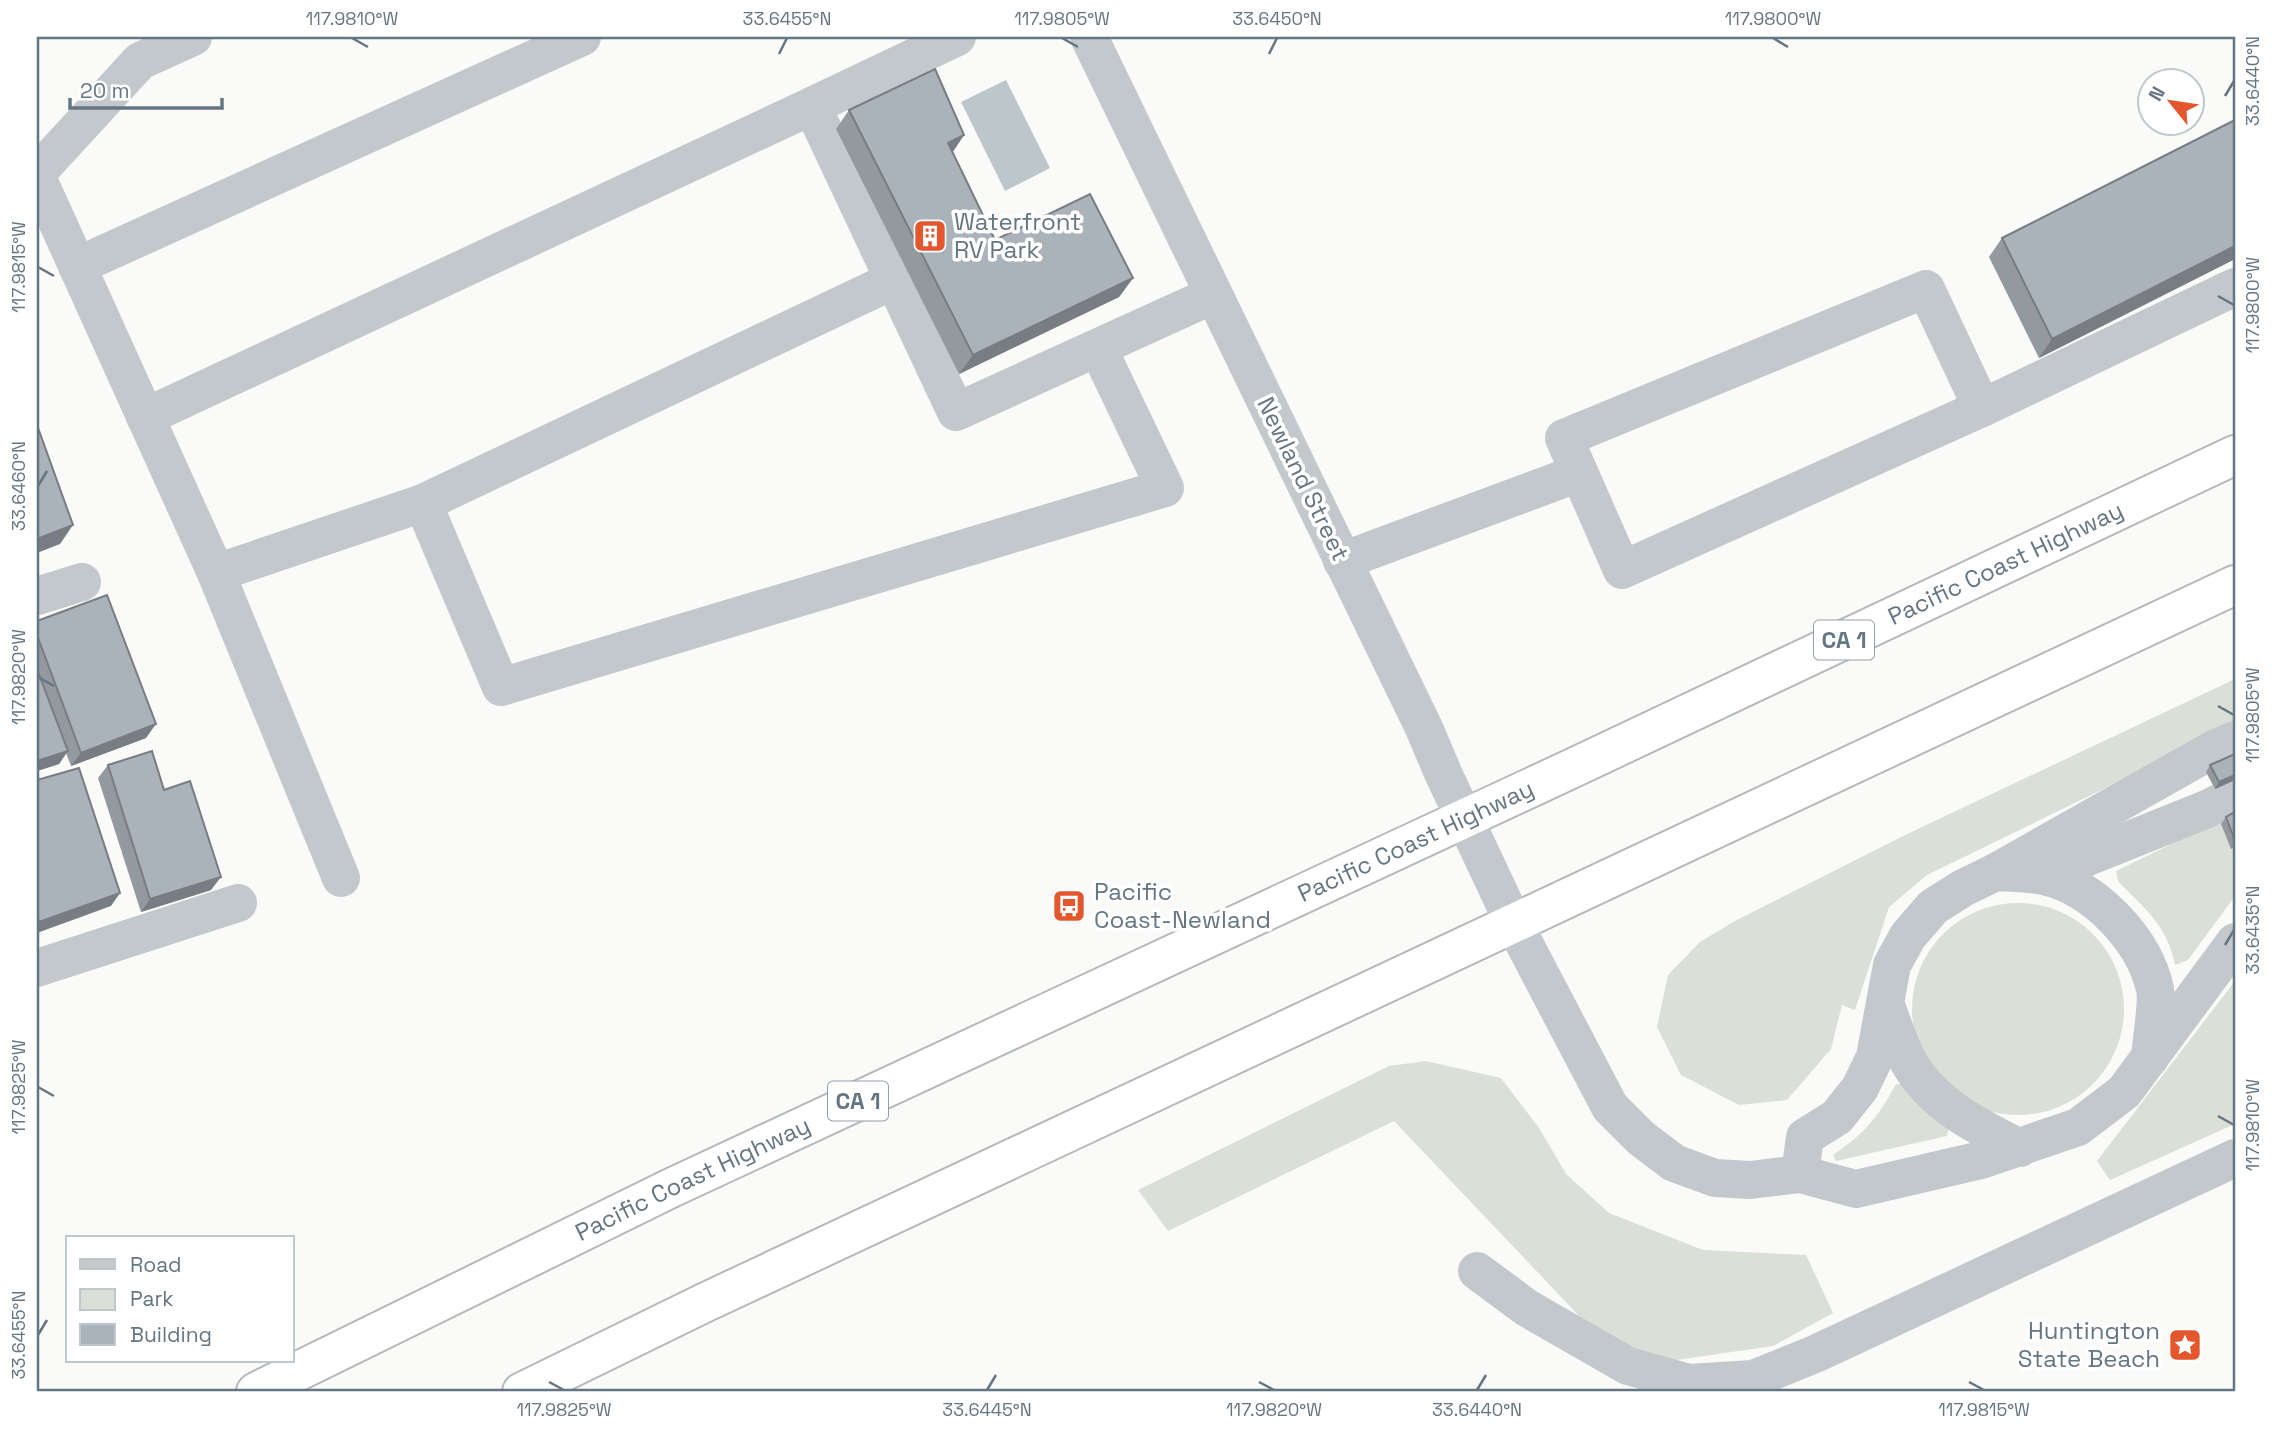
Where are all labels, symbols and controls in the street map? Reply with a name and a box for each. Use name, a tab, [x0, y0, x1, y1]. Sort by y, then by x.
text: 117.9810°W	[306, 7, 398, 30]
text: 33.6455°N	[743, 7, 831, 30]
text: 117.9805°W	[1014, 7, 1110, 30]
text: 33.6450°N	[1232, 7, 1322, 30]
text: 117.9800°W	[1725, 7, 1821, 30]
text: 33.6440°N	[2241, 36, 2264, 126]
scale bar	[70, 66, 222, 110]
north arrow	[2136, 66, 2206, 136]
text: 20 m	[80, 77, 130, 104]
text: N	[2143, 82, 2171, 106]
place label: Waterfront RV Park	[954, 206, 1081, 265]
building icon: Waterfront RV Park	[911, 217, 949, 255]
text: 117.9815°W	[7, 221, 30, 313]
text: 117.9800°W	[2241, 257, 2264, 353]
street label: Newland Street	[1250, 392, 1357, 566]
text: 33.6460°N	[7, 441, 30, 531]
street label: Pacific Coast Highway	[1883, 494, 2128, 632]
road number: CA 1	[1814, 620, 1874, 660]
text: 117.9820°W	[7, 629, 30, 725]
text: 117.9805°W	[2241, 667, 2264, 763]
street label: Pacific Coast Highway	[1293, 772, 1539, 909]
place label: Pacific Coast-Newland	[1094, 876, 1271, 935]
text: 33.6435°N	[2241, 886, 2264, 974]
bus stop icon: Pacific Coast-Newland	[1050, 887, 1088, 925]
text: 117.9825°W	[7, 1039, 30, 1135]
text: 117.9810°W	[2241, 1079, 2264, 1171]
road number: CA 1	[828, 1082, 888, 1120]
street label: Pacific Coast Highway	[570, 1109, 815, 1248]
legend	[66, 1236, 294, 1362]
text: Road	[130, 1251, 182, 1278]
text: Park	[130, 1285, 174, 1312]
text: 33.6455°N	[7, 1291, 30, 1379]
place label: Huntington State Beach	[2018, 1315, 2160, 1374]
text: Building	[130, 1321, 212, 1348]
place icon: Huntington State Beach	[2166, 1326, 2204, 1364]
text: 117.9825°W	[516, 1398, 612, 1421]
text: 33.6445°N	[942, 1398, 1032, 1421]
text: 117.9820°W	[1226, 1398, 1322, 1421]
text: 33.6440°N	[1432, 1398, 1522, 1421]
text: 117.9815°W	[1938, 1398, 2030, 1421]

